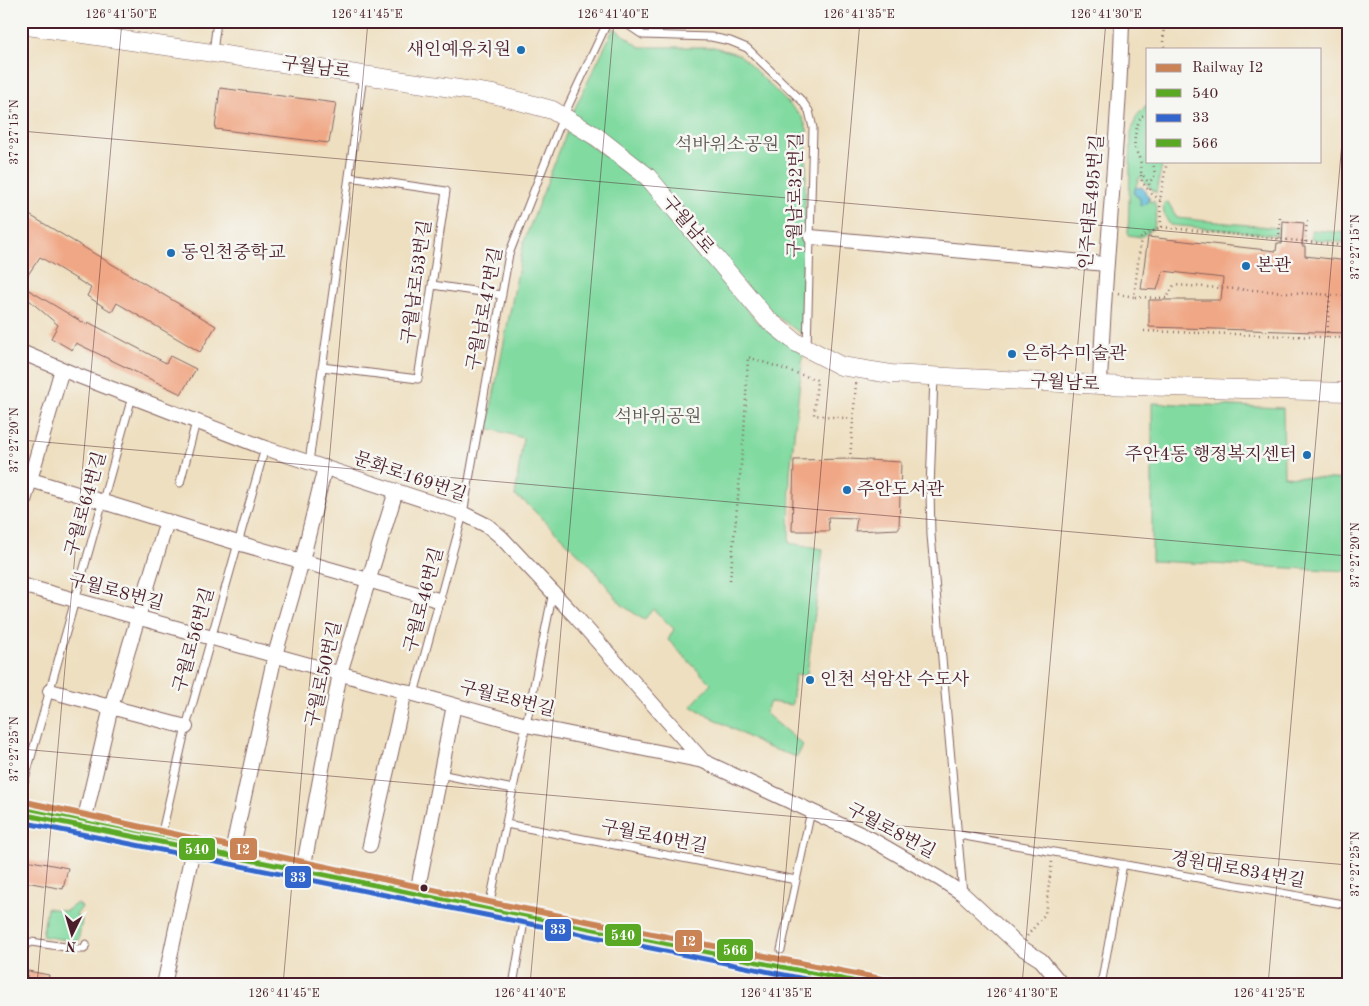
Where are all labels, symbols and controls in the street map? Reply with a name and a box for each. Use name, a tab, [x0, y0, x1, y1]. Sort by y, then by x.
text: 126°41'50"E	[85, 8, 157, 21]
text: 126°41'45"E	[331, 8, 403, 21]
text: 126°41'35"E	[823, 8, 895, 21]
text: 126°41'40"E	[577, 9, 649, 21]
text: 126°41'30"E	[1070, 9, 1142, 21]
place label: 새인예유치원	[407, 40, 511, 59]
marker: 새인예유치원	[515, 44, 527, 56]
legend	[1146, 48, 1322, 162]
street label: 구월남로	[280, 53, 352, 82]
text: Railway I2	[1192, 61, 1263, 76]
text: 540	[1192, 87, 1218, 102]
text: 37°27'15"N	[8, 99, 21, 165]
text: 33	[1192, 111, 1209, 126]
street label: 구월남로32번길	[785, 132, 806, 258]
street label: 인주대로495번길	[1076, 134, 1107, 270]
park label: 석바위소공원	[675, 135, 779, 154]
text: 566	[1192, 137, 1218, 152]
street label: 구월남로	[659, 192, 718, 257]
text: 37°27'15"N	[1349, 214, 1362, 280]
street label: 구월남로53번길	[398, 219, 435, 345]
place label: 동인천중학교	[181, 243, 286, 262]
street label: 구월남로47번길	[463, 246, 506, 372]
marker: 동인천중학교	[165, 247, 177, 259]
place label: 본관	[1256, 255, 1291, 275]
marker: 본관	[1240, 260, 1252, 272]
place label: 은하수미술관	[1022, 344, 1127, 363]
marker: 은하수미술관	[1006, 348, 1018, 360]
street label: 구월남로	[1030, 371, 1100, 394]
text: 37°27'20"N	[9, 407, 21, 473]
park label: 석바위공원	[615, 407, 701, 426]
place label: 주안4동 행정복지센터	[1125, 444, 1297, 464]
street label: 문화로169번길	[351, 448, 469, 505]
street label: 구월로64번길	[62, 449, 110, 558]
marker: 주안4동 행정복지센터	[1301, 449, 1313, 461]
place label: 주안도서관	[857, 480, 945, 499]
marker: 주안도서관	[841, 484, 853, 496]
text: 37°27'20"N	[1350, 522, 1362, 588]
street label: 구월로46번길	[400, 545, 447, 654]
street label: 구월로8번길	[67, 570, 166, 613]
street label: 구월로56번길	[170, 585, 218, 694]
street label: 구월로50번길	[302, 619, 345, 729]
place label: 인천 석암산 수도사	[820, 670, 970, 689]
marker: 인천 석암산 수도사	[804, 674, 816, 686]
street label: 구월로8번길	[458, 678, 557, 720]
text: 37°27'25"N	[8, 716, 21, 782]
street label: 구월로8번길	[844, 799, 939, 862]
street label: 구월로40번길	[599, 817, 709, 856]
text: 37°27'25"N	[1349, 831, 1362, 897]
line badge: 540	[178, 837, 216, 861]
line badge: I2	[229, 837, 258, 861]
text: 540	[185, 843, 209, 857]
text: I2	[236, 843, 250, 857]
street label: 경원대로834번길	[1170, 848, 1307, 891]
line badge: 33	[284, 865, 312, 889]
text: 33	[290, 871, 306, 885]
unlabelled marker	[419, 883, 429, 893]
north arrow	[48, 908, 98, 958]
line badge: 33	[544, 918, 572, 942]
text: 33	[550, 923, 566, 937]
line badge: 540	[604, 923, 642, 947]
text: 540	[611, 929, 635, 943]
line badge: I2	[674, 929, 703, 953]
text: I2	[682, 935, 696, 949]
text: N	[65, 938, 77, 953]
line badge: 566	[716, 938, 754, 962]
text: 566	[723, 944, 747, 958]
text: 126°41'45"E	[248, 987, 320, 1000]
text: 126°41'35"E	[740, 987, 812, 1000]
text: 126°41'25"E	[1233, 987, 1305, 1000]
text: 126°41'40"E	[494, 988, 566, 1000]
text: 126°41'30"E	[986, 988, 1058, 1000]

